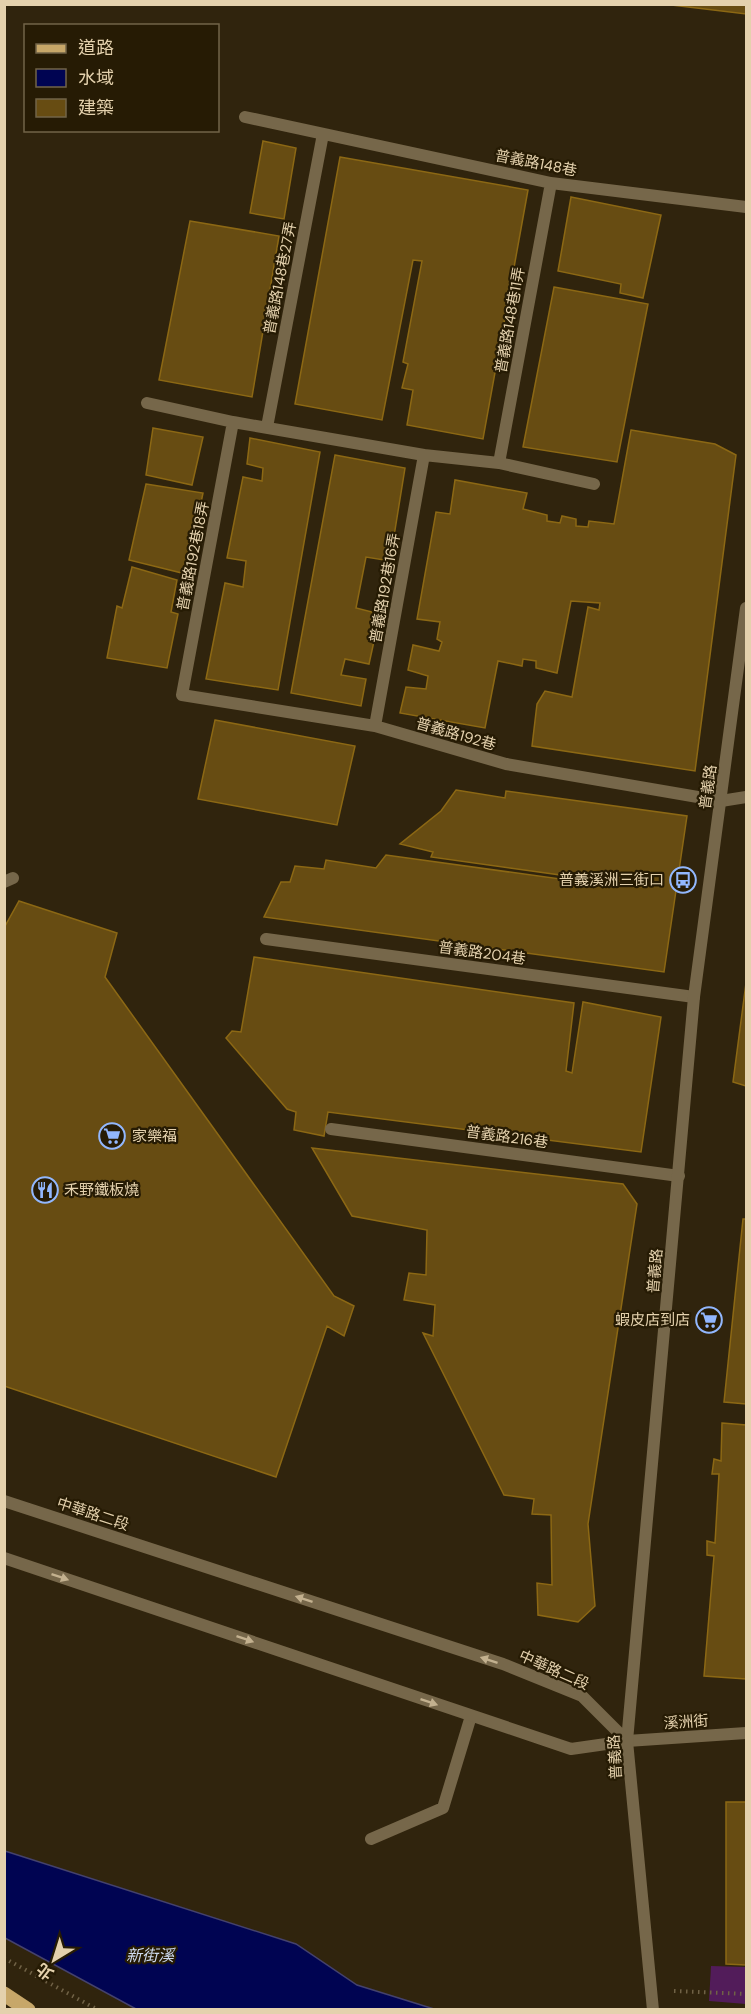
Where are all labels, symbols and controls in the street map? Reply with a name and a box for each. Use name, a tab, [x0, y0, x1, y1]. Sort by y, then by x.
legend	[24, 24, 219, 132]
text: 道路	[78, 36, 114, 60]
text: 水域	[78, 66, 114, 90]
text: 建築	[78, 96, 114, 120]
street label: 普義路148巷	[493, 145, 579, 181]
street label: 普義路148巷27弄	[259, 220, 301, 336]
street label: 普義路148巷11弄	[491, 265, 529, 375]
street label: 普義路192巷18弄	[173, 499, 213, 613]
street label: 普義路192巷16弄	[365, 531, 405, 645]
street label: 普義路192巷	[414, 713, 498, 755]
street label: 普義路	[695, 763, 721, 811]
bus stop icon: 普義溪洲三街口	[668, 865, 698, 895]
place label: 普義溪洲三街口	[559, 870, 664, 890]
street label: 普義路204巷	[437, 937, 527, 969]
supermarket icon: 家樂福	[97, 1121, 127, 1151]
street label: 普義路216巷	[465, 1121, 549, 1153]
place label: 家樂福	[132, 1126, 177, 1146]
restaurant icon: 禾野鐵板燒	[30, 1175, 60, 1205]
place label: 禾野鐵板燒	[64, 1180, 139, 1200]
street label: 普義路	[643, 1248, 667, 1294]
supermarket icon: 蝦皮店到店	[694, 1305, 724, 1335]
place label: 蝦皮店到店	[615, 1310, 690, 1330]
street label: 中華路二段	[54, 1493, 132, 1535]
one-way arrow	[51, 1573, 69, 1582]
one-way arrow	[295, 1594, 313, 1603]
one-way arrow	[236, 1635, 254, 1645]
street label: 中華路二段	[516, 1646, 592, 1694]
one-way arrow	[480, 1654, 498, 1664]
one-way arrow	[421, 1697, 439, 1707]
street label: 溪洲街	[663, 1710, 709, 1734]
street label: 普義路	[604, 1734, 626, 1780]
north arrow	[24, 1930, 84, 1990]
water label: 新街溪	[126, 1945, 176, 1966]
text: 北	[32, 1958, 58, 1985]

